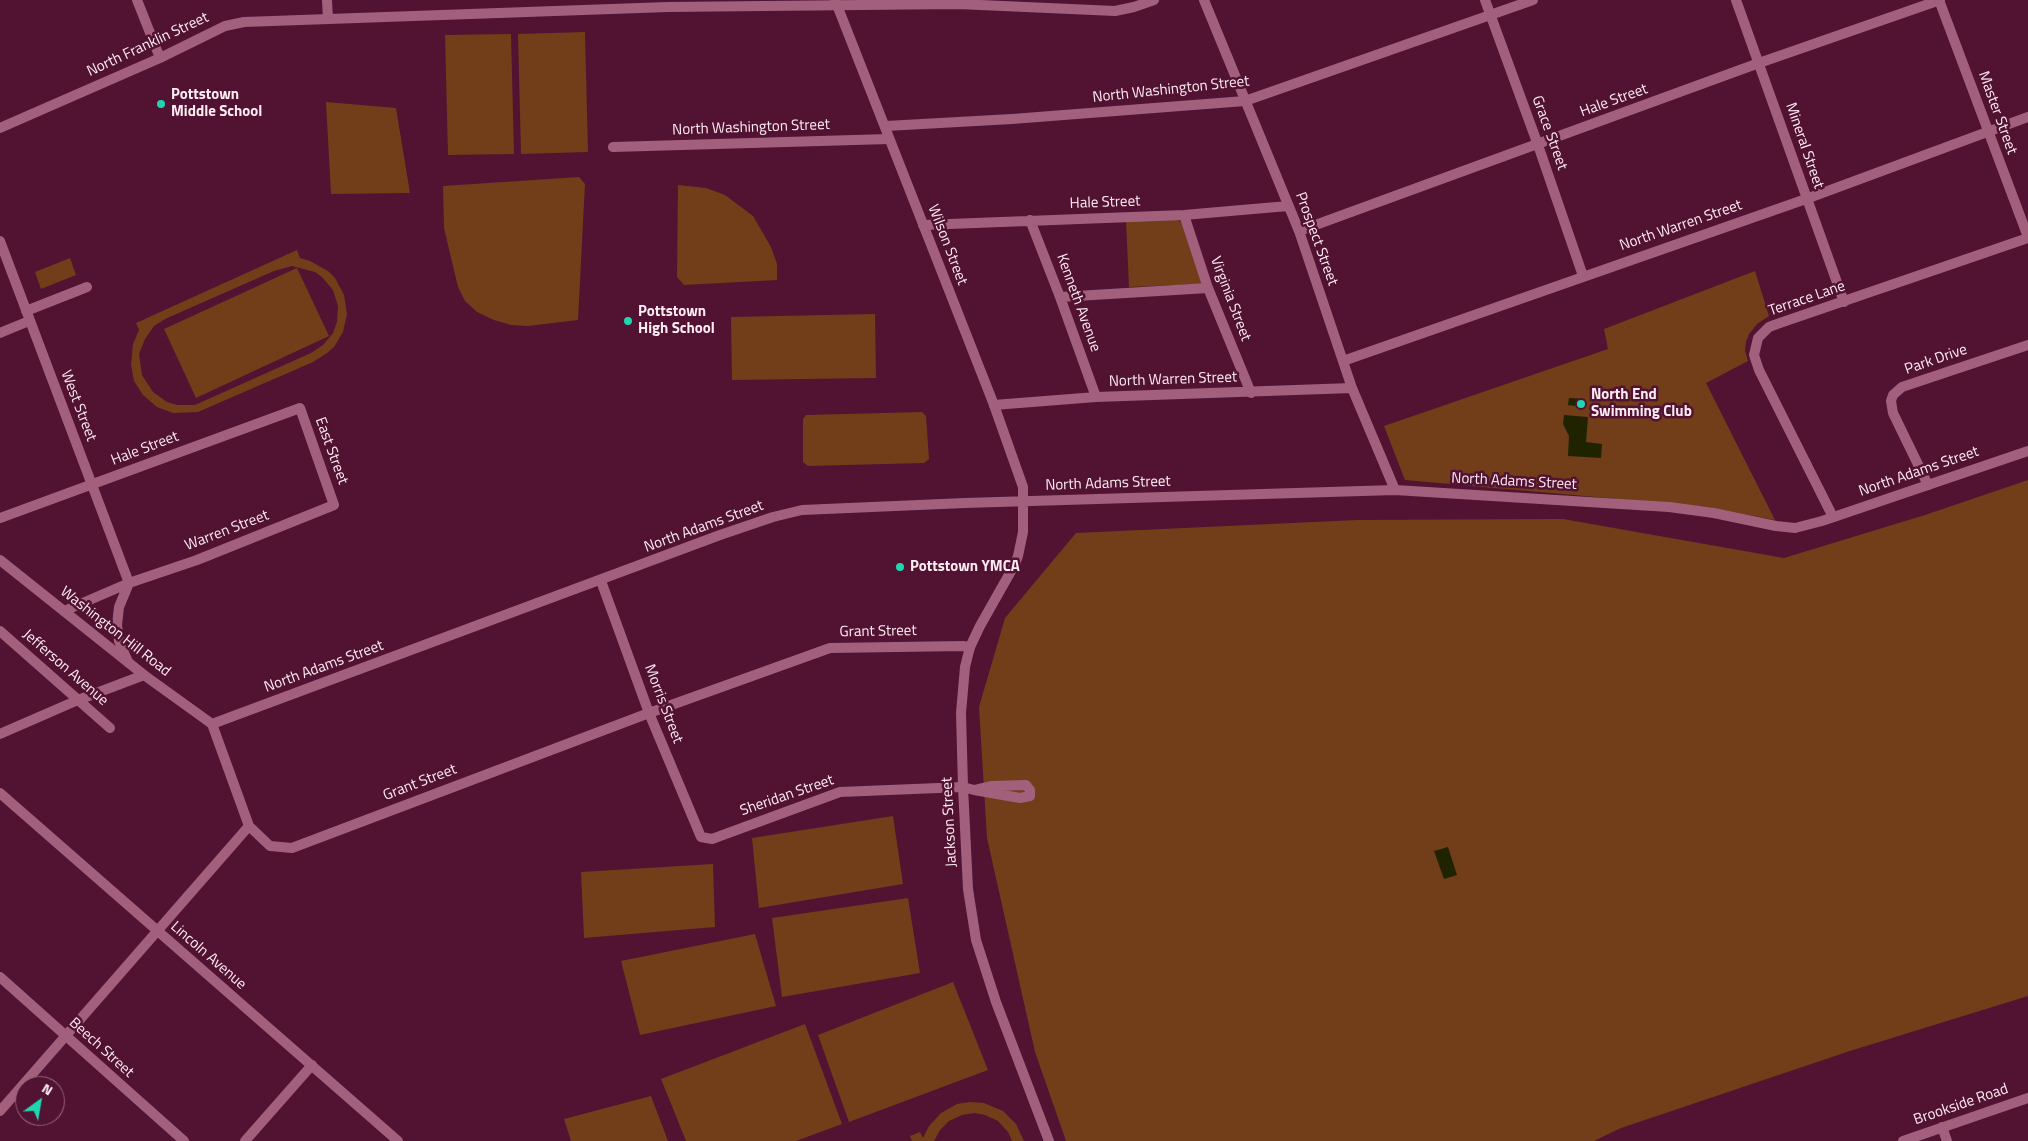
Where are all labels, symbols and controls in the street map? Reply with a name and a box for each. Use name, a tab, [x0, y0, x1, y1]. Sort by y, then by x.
street label: North Franklin Street	[84, 9, 212, 81]
street label: Master Street	[1974, 69, 2020, 157]
street label: North Washington Street	[1092, 73, 1250, 107]
street label: Hale Street	[1578, 80, 1650, 122]
place label: Pottstown Middle School	[171, 86, 262, 121]
street label: Grace Street	[1527, 93, 1571, 173]
marker: Pottstown Middle School	[155, 98, 167, 110]
street label: Mineral Street	[1781, 101, 1827, 191]
street label: North Washington Street	[672, 116, 830, 140]
street label: Prospect Street	[1291, 190, 1341, 288]
street label: Hale Street	[1069, 193, 1141, 213]
street label: North Warren Street	[1617, 197, 1745, 255]
street label: Wilson Street	[923, 202, 971, 288]
street label: Kenneth Avenue	[1052, 251, 1104, 355]
street label: Virginia Street	[1206, 254, 1254, 344]
street label: Terrace Lane	[1766, 278, 1848, 320]
place label: Pottstown High School	[638, 303, 715, 338]
marker: Pottstown High School	[622, 315, 634, 327]
street label: Park Drive	[1902, 341, 1970, 379]
street label: West Street	[56, 368, 100, 444]
street label: North Warren Street	[1109, 369, 1237, 391]
place label: North End Swimming Club	[1591, 386, 1692, 421]
marker: North End Swimming Club	[1575, 398, 1587, 410]
street label: East Street	[311, 415, 351, 487]
street label: Hale Street	[109, 428, 181, 470]
street label: North Adams Street	[1857, 443, 1981, 501]
street label: North Adams Street	[1451, 470, 1577, 494]
street label: North Adams Street	[1045, 473, 1171, 495]
street label: North Adams Street	[642, 497, 766, 557]
street label: Warren Street	[183, 507, 271, 555]
place label: Pottstown YMCA	[910, 558, 1020, 576]
marker: Pottstown YMCA	[894, 561, 906, 573]
street label: Washington Hill Road	[56, 583, 174, 681]
street label: Grant Street	[839, 622, 917, 642]
street label: Jefferson Avenue	[19, 626, 111, 710]
street label: North Adams Street	[262, 637, 386, 697]
street label: Morris Street	[640, 662, 686, 746]
street label: Grant Street	[381, 761, 459, 805]
street label: Sheridan Street	[738, 772, 836, 820]
street label: Jackson Street	[939, 776, 961, 868]
street label: Lincoln Avenue	[166, 918, 250, 994]
street label: Beech Street	[65, 1014, 137, 1082]
north arrow	[15, 1076, 65, 1126]
text: N	[38, 1077, 57, 1100]
street label: Brookside Road	[1911, 1080, 2011, 1130]

